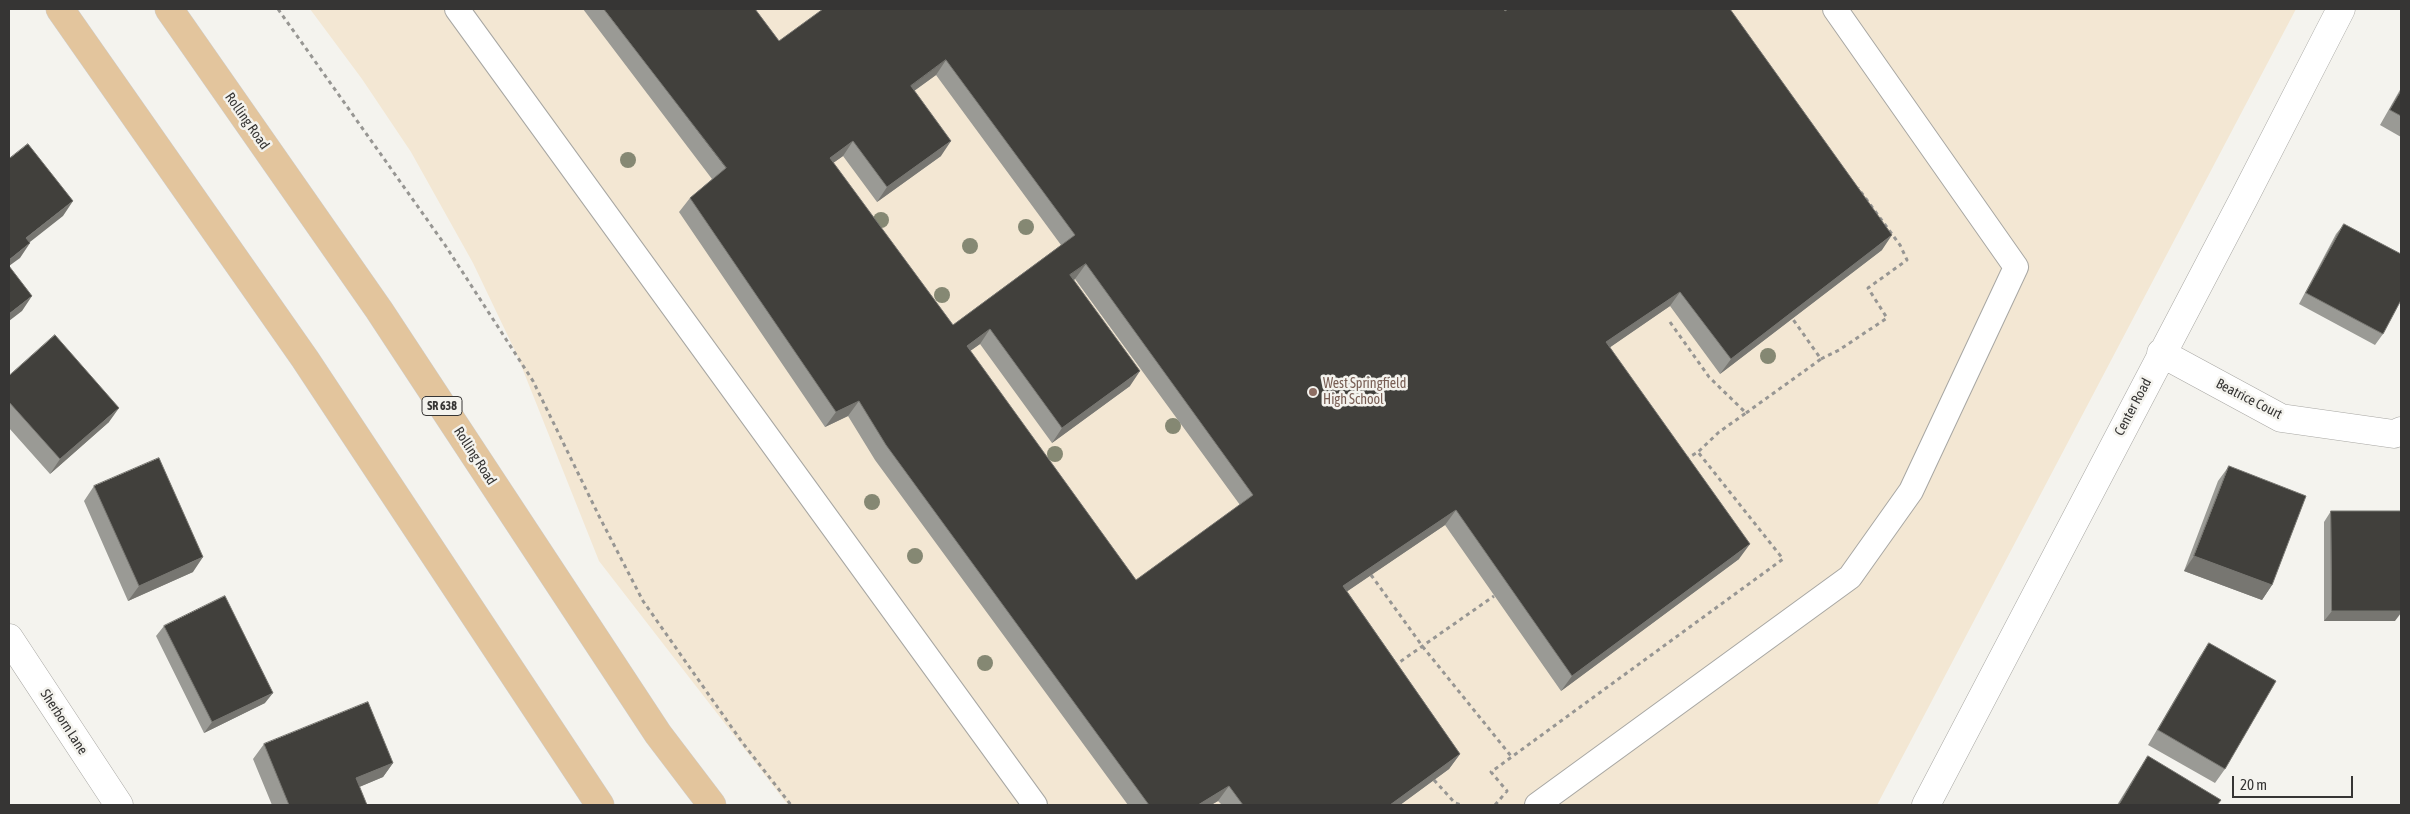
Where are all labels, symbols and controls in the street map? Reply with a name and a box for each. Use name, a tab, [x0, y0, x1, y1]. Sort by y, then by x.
street label: Rolling Road	[221, 89, 273, 153]
street label: Center Road	[2111, 375, 2155, 439]
street label: Beatrice Court	[2213, 375, 2285, 423]
place label: West Springfield High School	[1323, 376, 1406, 408]
marker: West Springfield High School	[1307, 386, 1319, 398]
road number: SR 638	[422, 396, 462, 416]
street label: Rolling Road	[450, 424, 500, 488]
street label: Sherborn Lane	[37, 686, 91, 758]
scale bar	[2235, 766, 2356, 798]
text: 20 m	[2240, 776, 2267, 793]

